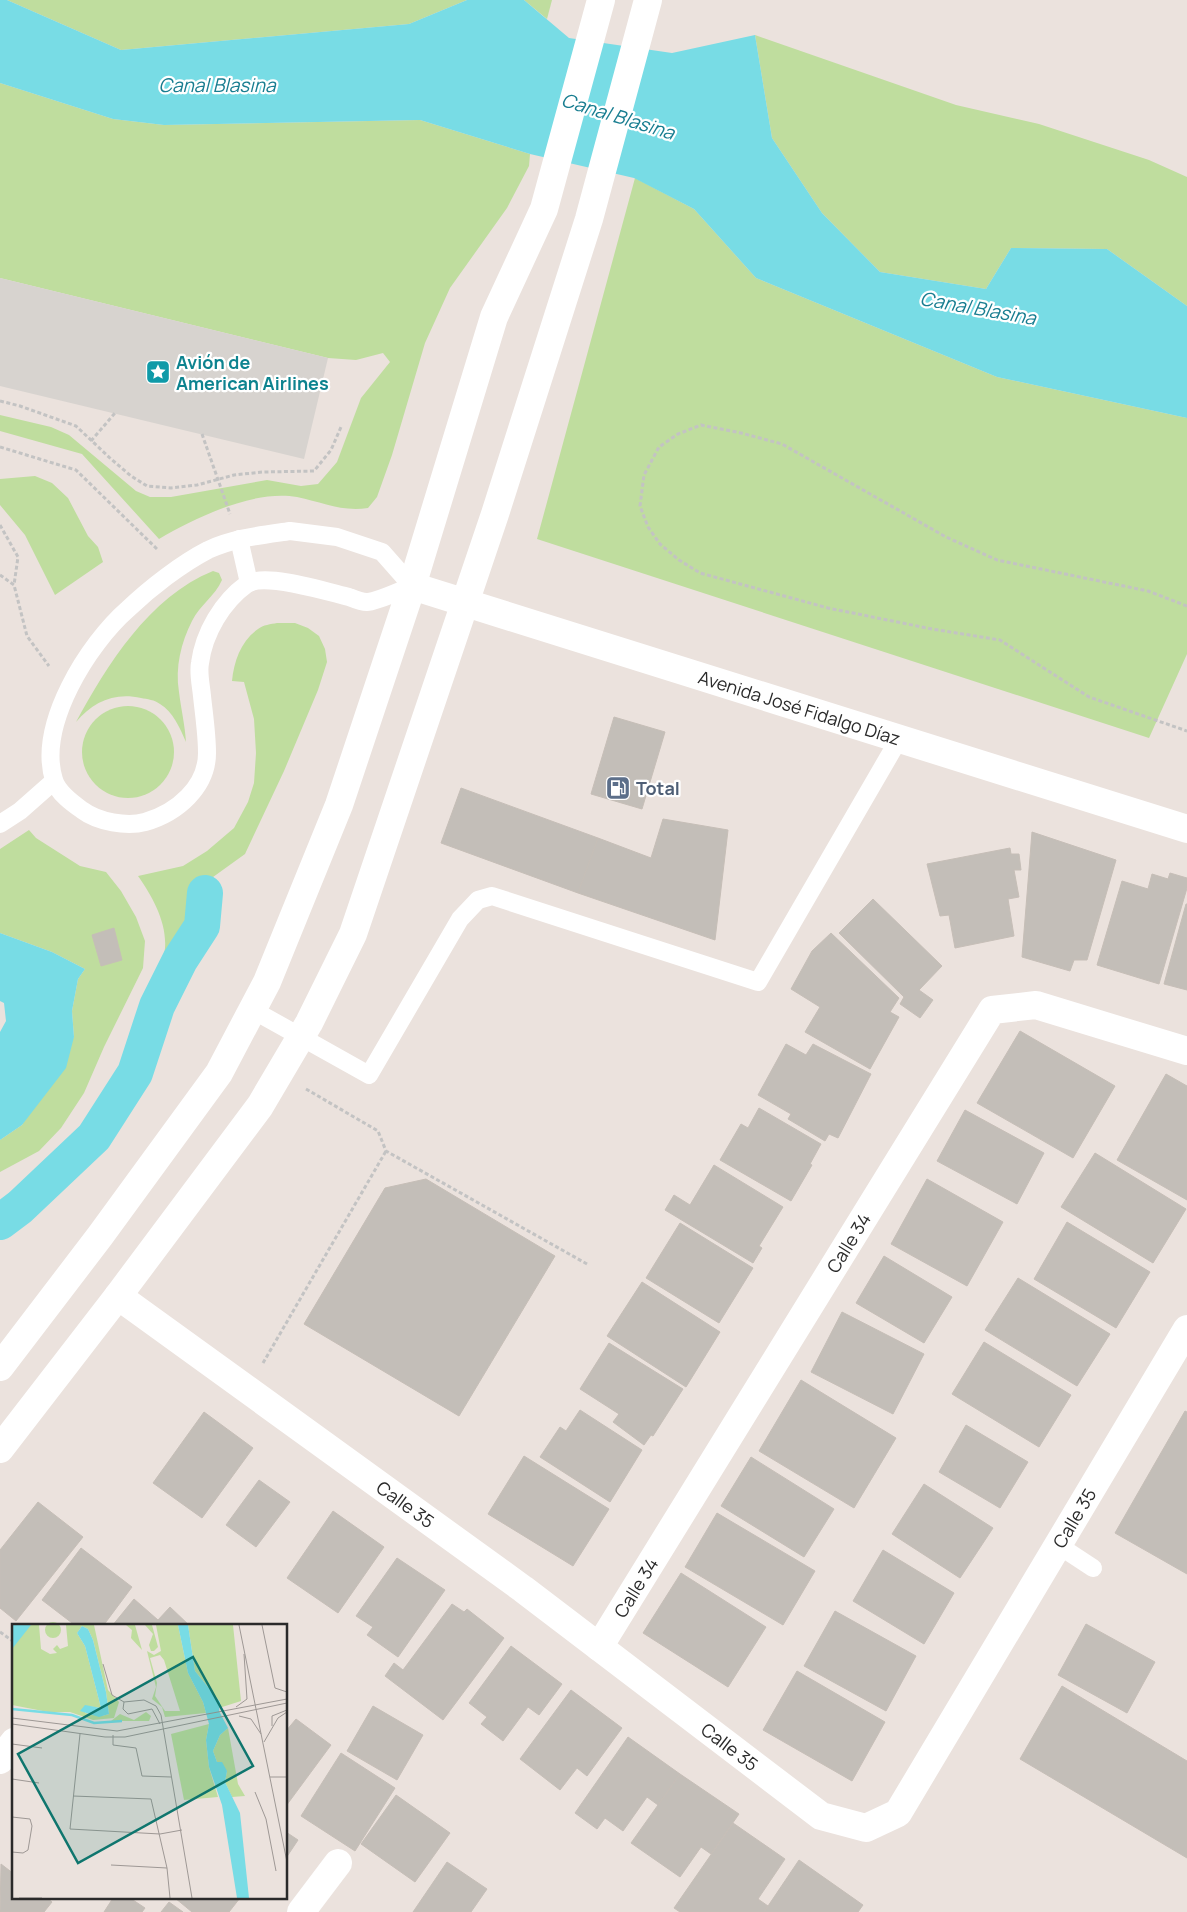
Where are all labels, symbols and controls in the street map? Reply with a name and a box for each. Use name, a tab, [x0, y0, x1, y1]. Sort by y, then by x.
water label: Canal Blasina	[158, 72, 277, 98]
water label: Canal Blasina	[558, 86, 679, 146]
water label: Canal Blasina	[918, 285, 1039, 331]
place label: Avión de American Airlines	[176, 350, 329, 395]
place icon: Avión de American Airlines	[145, 359, 171, 385]
street label: Avenida José Fidalgo Díaz	[695, 665, 903, 750]
fuel station icon: Total	[605, 775, 631, 801]
place label: Total	[636, 776, 680, 800]
street label: Calle 34	[821, 1208, 876, 1277]
street label: Calle 35	[372, 1475, 439, 1533]
street label: Calle 35	[1047, 1484, 1101, 1552]
street label: Calle 34	[608, 1553, 663, 1622]
inset map	[12, 1624, 288, 1900]
street label: Calle 35	[696, 1717, 763, 1776]

